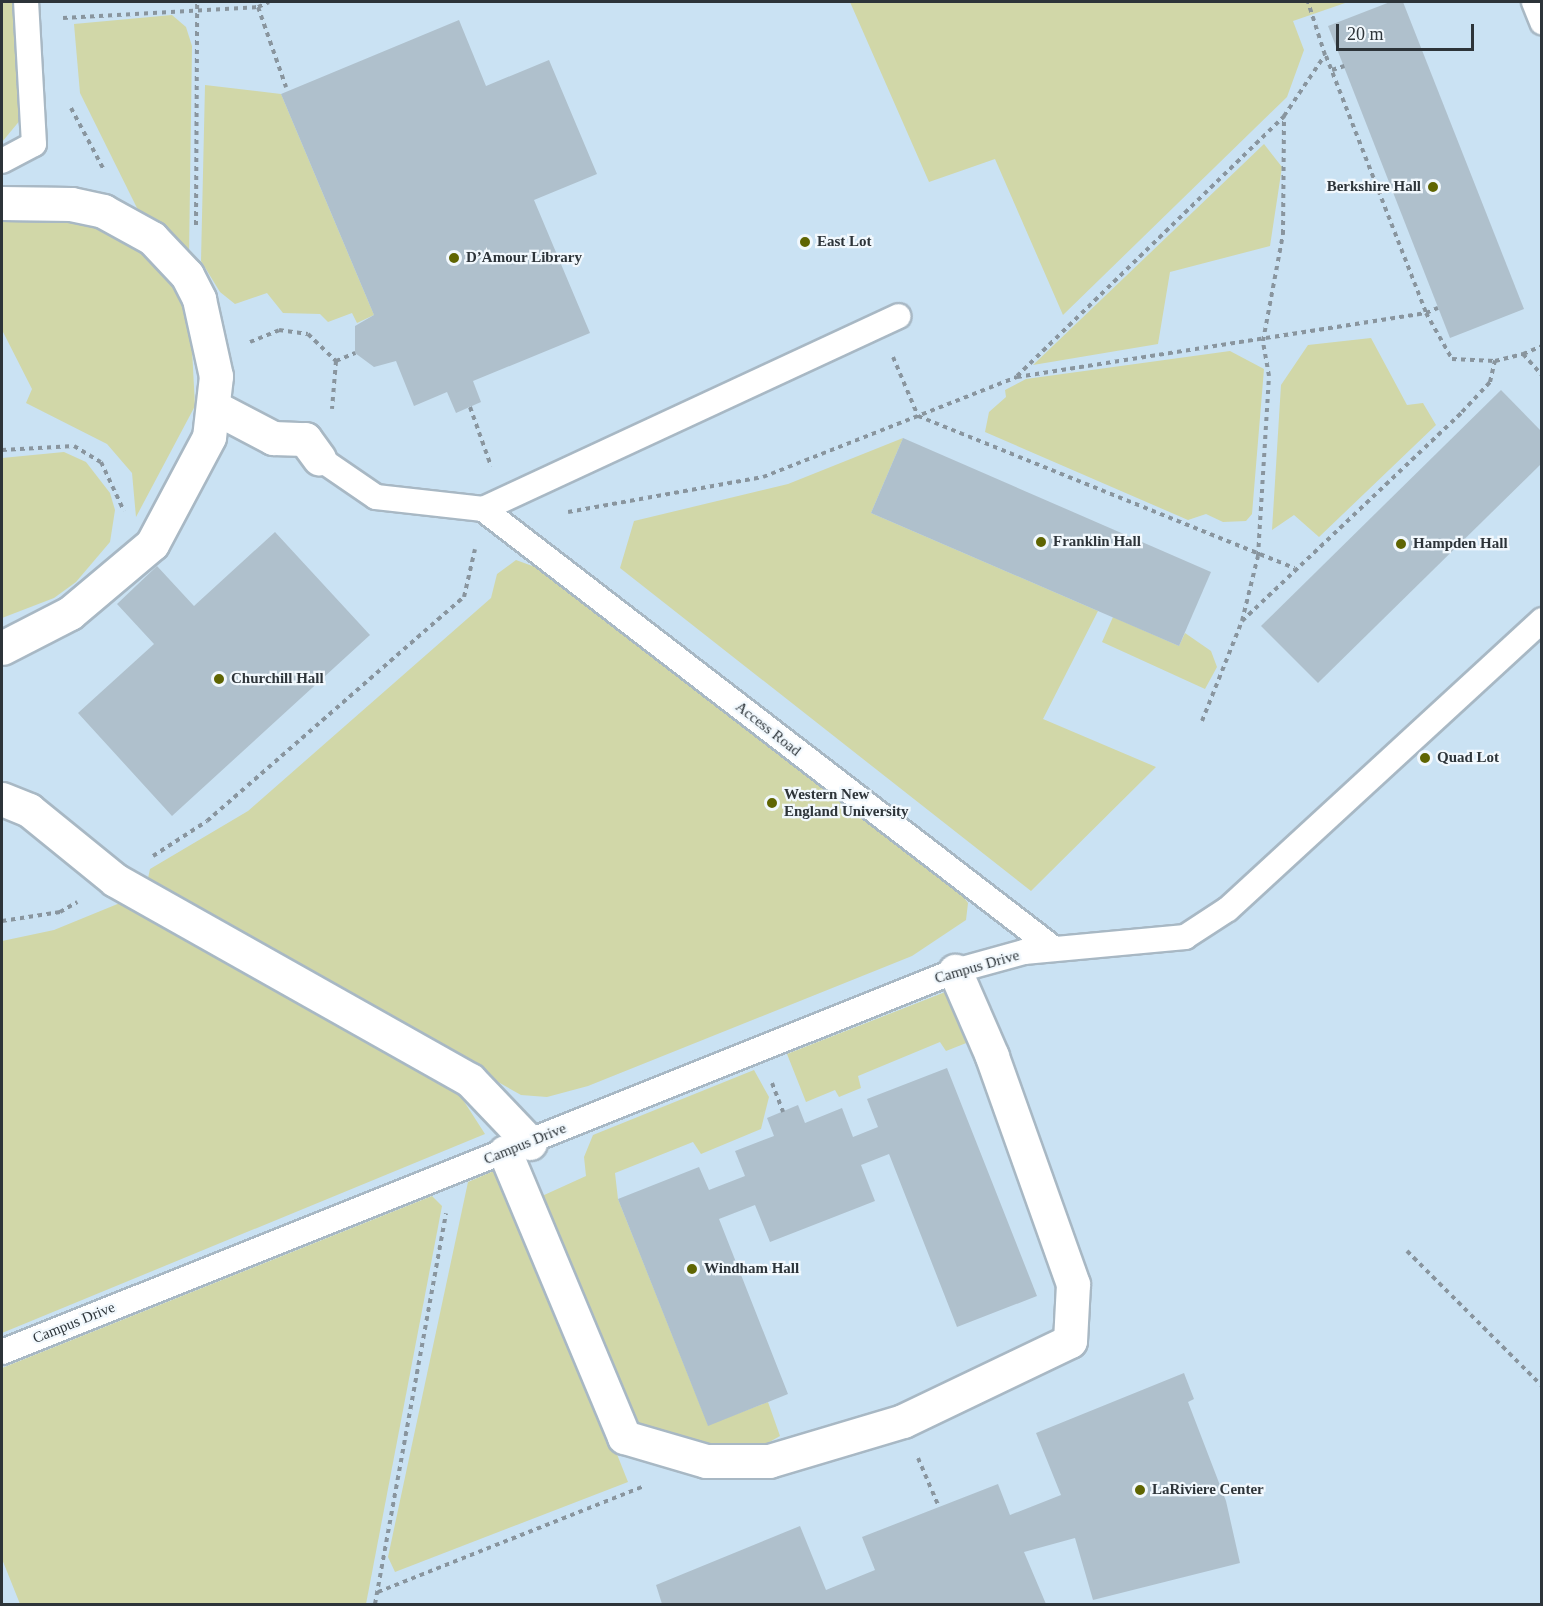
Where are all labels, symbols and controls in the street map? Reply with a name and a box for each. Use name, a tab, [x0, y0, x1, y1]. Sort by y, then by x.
scale bar	[1339, 12, 1477, 50]
text: 20 m	[1347, 24, 1384, 44]
place label: Berkshire Hall	[1327, 178, 1421, 196]
marker: Berkshire Hall	[1426, 180, 1440, 194]
place label: East Lot	[817, 233, 872, 251]
marker: East Lot	[798, 235, 812, 249]
place label: D’Amour Library	[466, 249, 582, 267]
marker: D’Amour Library	[447, 251, 461, 265]
place label: Franklin Hall	[1053, 533, 1141, 551]
marker: Franklin Hall	[1034, 535, 1048, 549]
place label: Hampden Hall	[1413, 535, 1508, 553]
marker: Hampden Hall	[1394, 537, 1408, 551]
place label: Churchill Hall	[231, 670, 324, 688]
marker: Churchill Hall	[212, 672, 226, 686]
street label: Access Road	[732, 698, 804, 760]
place label: Quad Lot	[1437, 749, 1499, 767]
marker: Quad Lot	[1418, 751, 1432, 765]
place label: Western New England University	[784, 785, 909, 820]
marker: Western New England University	[765, 796, 779, 810]
street label: Campus Drive	[933, 946, 1021, 988]
street label: Campus Drive	[481, 1119, 569, 1169]
place label: Windham Hall	[704, 1260, 799, 1278]
marker: Windham Hall	[685, 1262, 699, 1276]
street label: Campus Drive	[30, 1298, 118, 1348]
place label: LaRiviere Center	[1152, 1481, 1264, 1499]
marker: LaRiviere Center	[1133, 1483, 1147, 1497]

